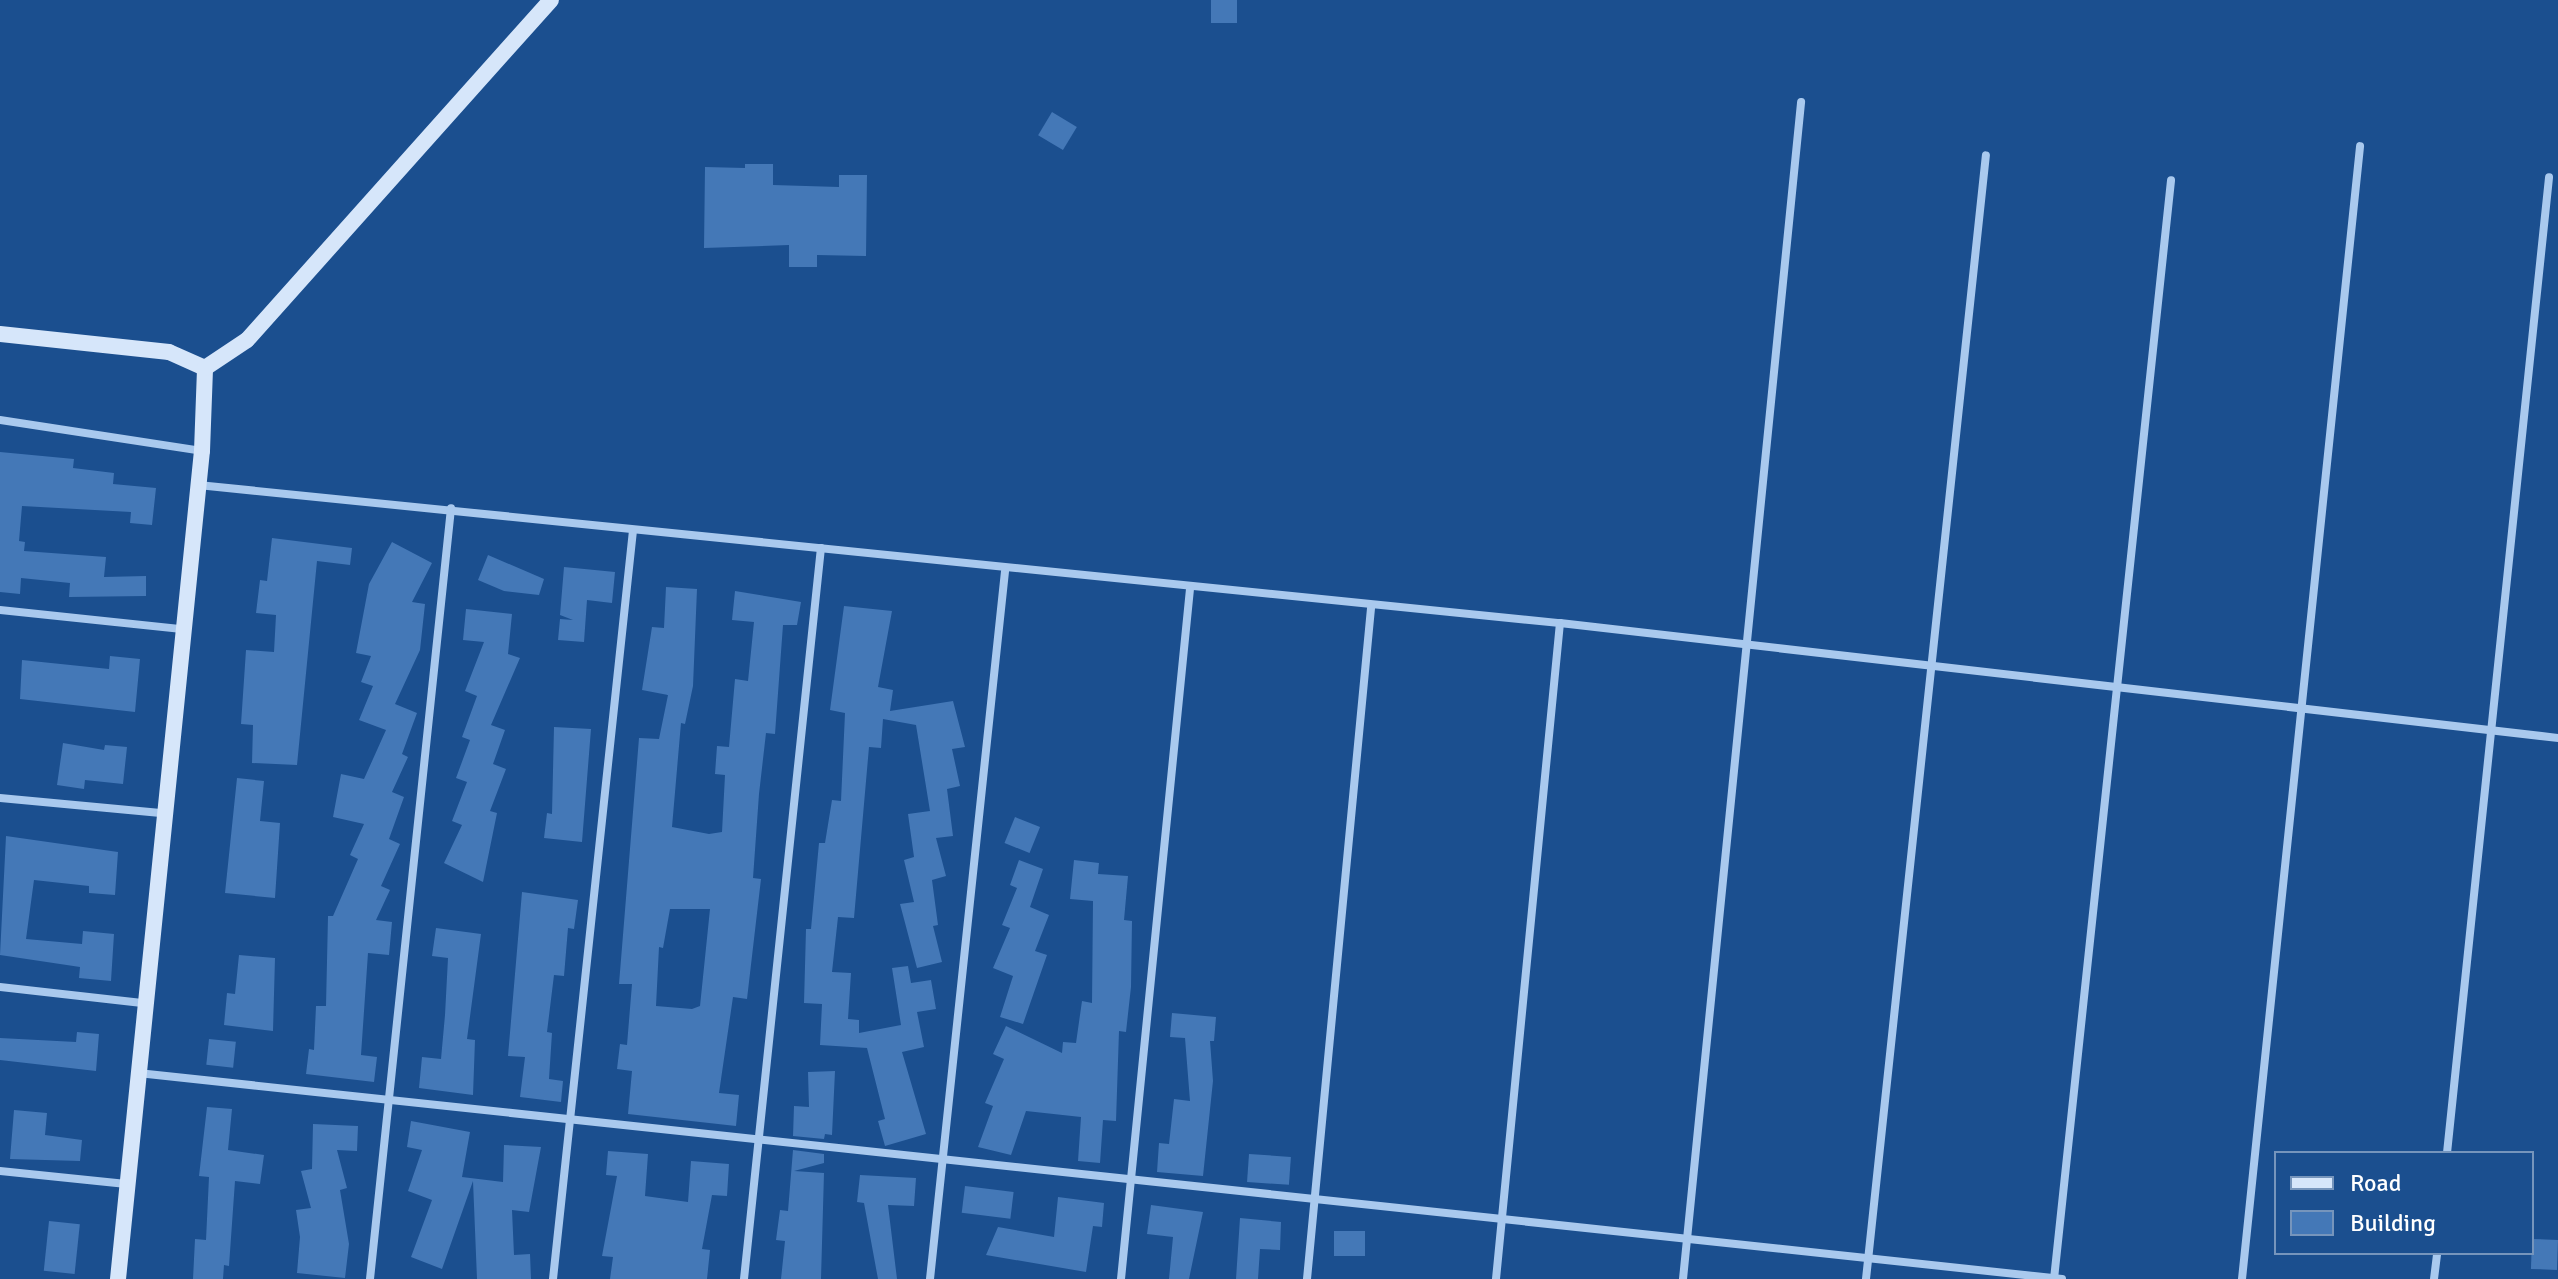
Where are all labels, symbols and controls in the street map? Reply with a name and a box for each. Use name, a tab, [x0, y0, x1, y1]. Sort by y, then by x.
legend	[2274, 1151, 2534, 1255]
text: Road	[2350, 1168, 2401, 1198]
text: Building	[2350, 1208, 2436, 1238]

